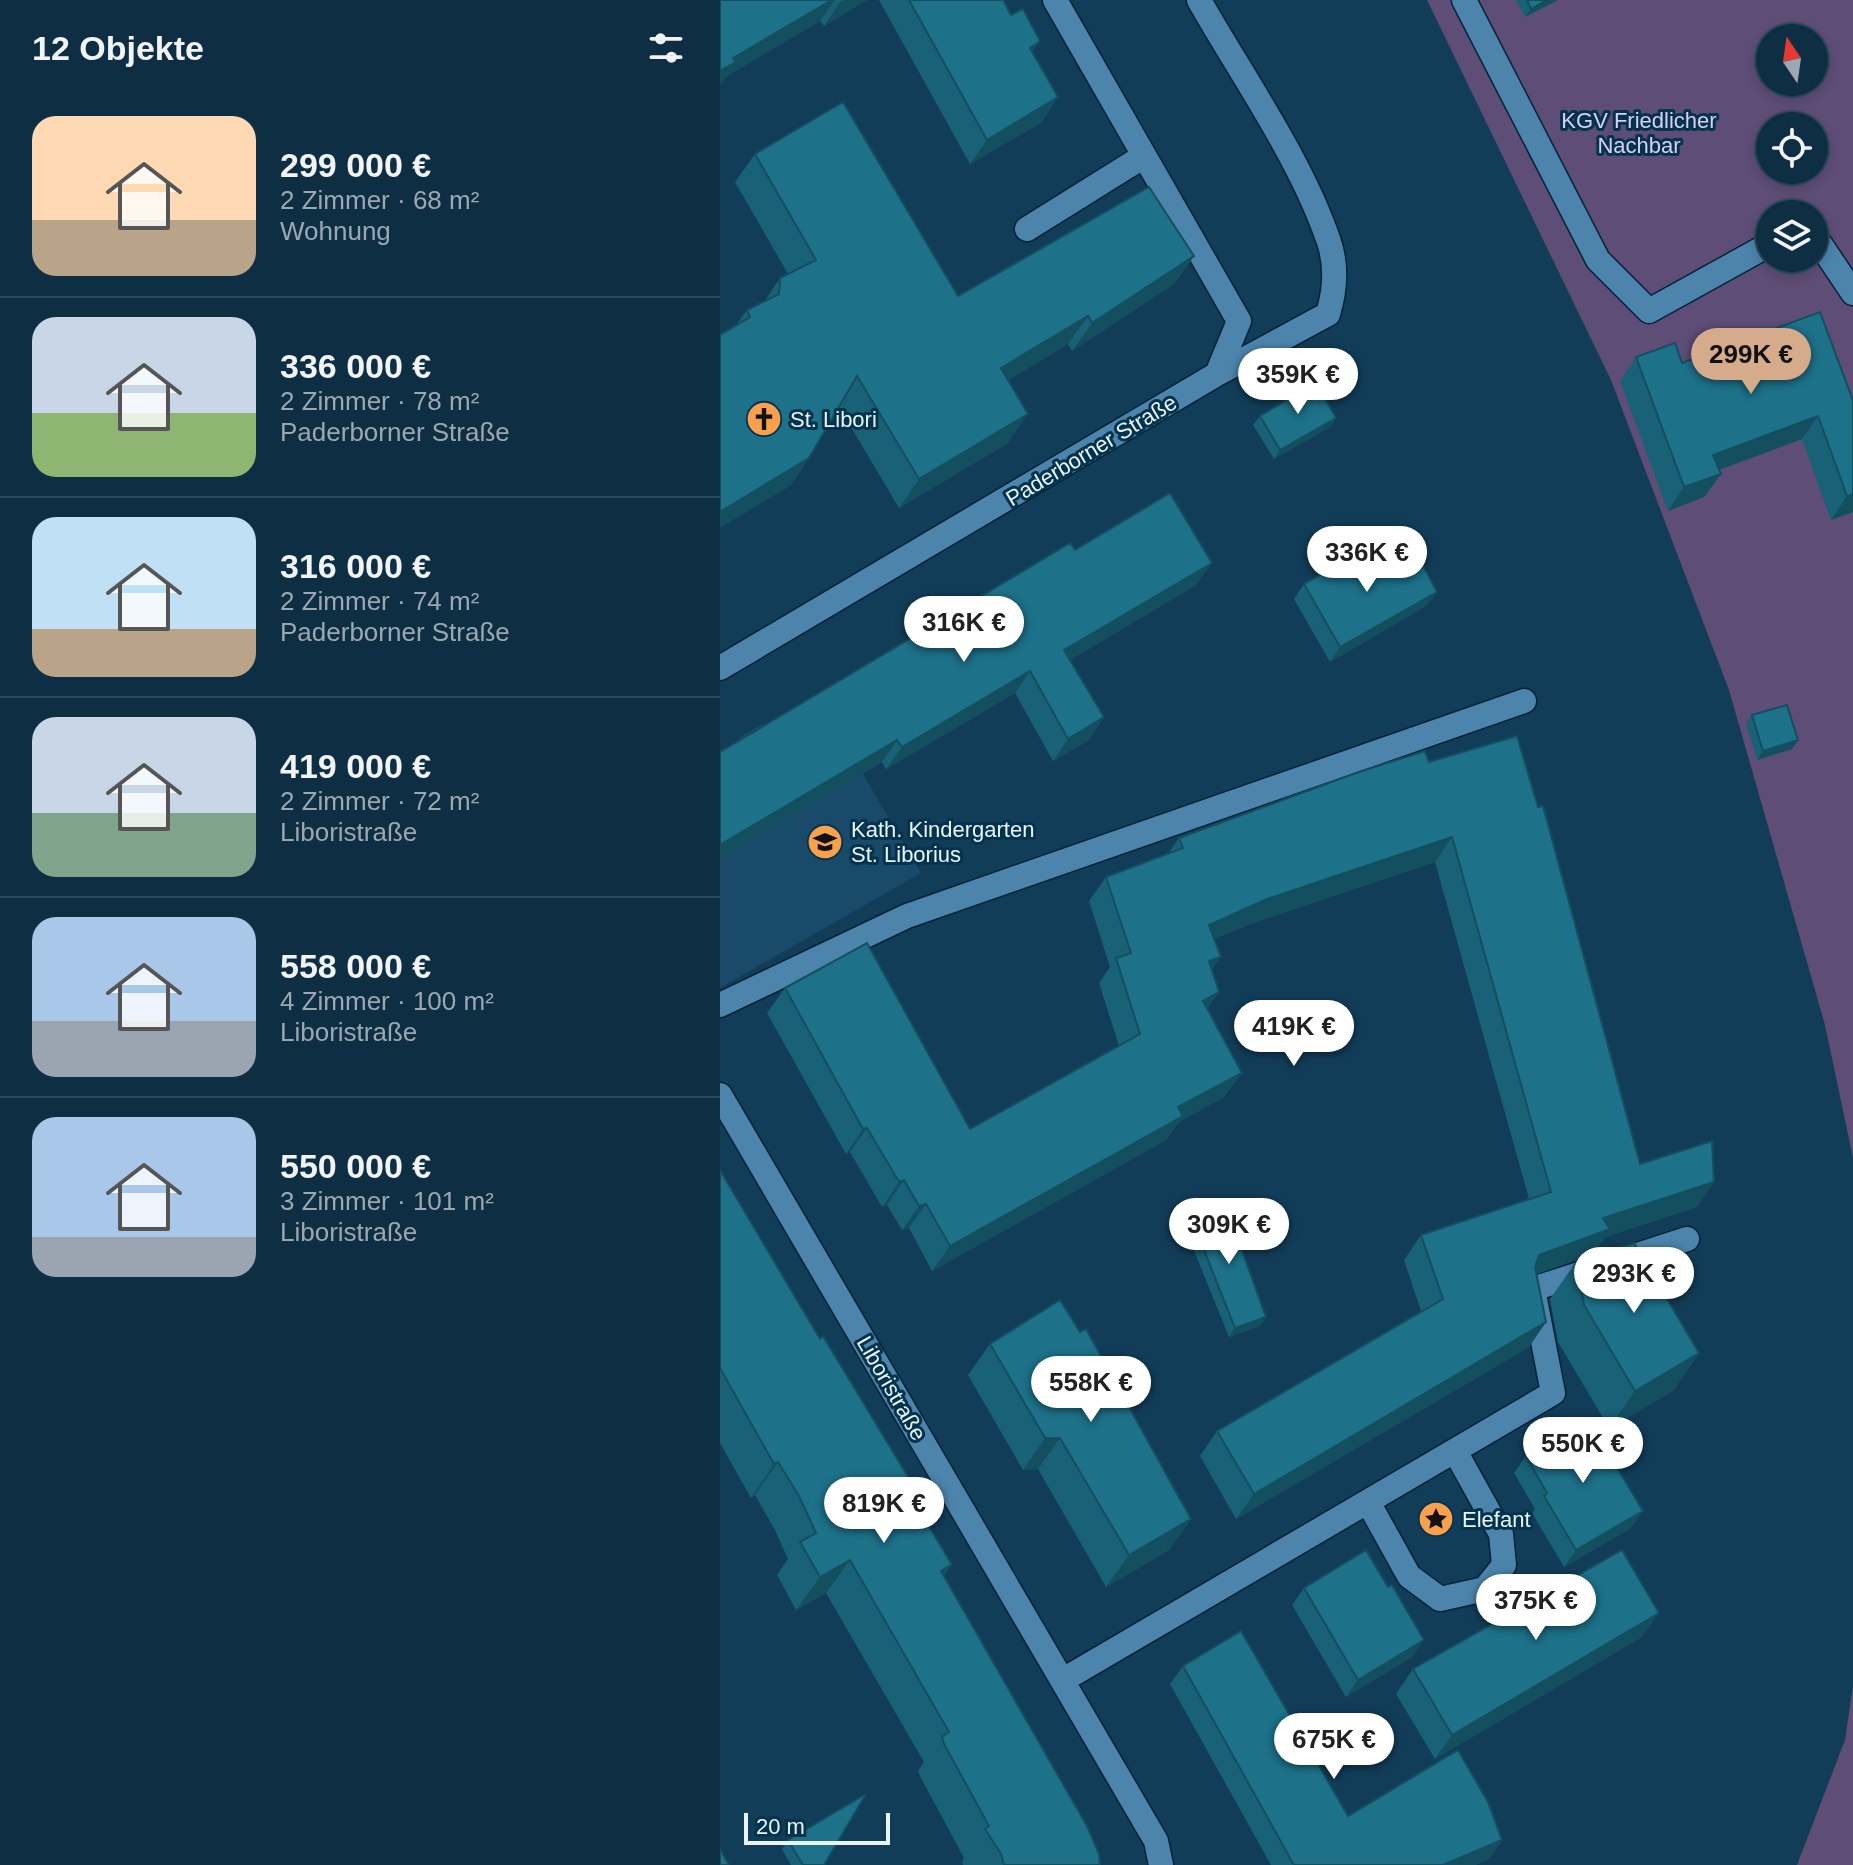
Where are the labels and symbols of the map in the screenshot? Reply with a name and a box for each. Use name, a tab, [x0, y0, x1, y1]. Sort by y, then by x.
north arrow	[1756, 24, 1828, 96]
park label: KGV Friedlicher Nachbar	[1561, 108, 1717, 158]
pin: 299K €	[1686, 328, 1816, 396]
pin: 359K €	[1233, 348, 1363, 416]
street label: Paderborner Straße	[1001, 390, 1181, 511]
church icon: St. Libori	[745, 400, 783, 438]
place label: St. Libori	[790, 407, 877, 432]
pin: 336K €	[1302, 526, 1432, 594]
pin: 316K €	[899, 596, 1029, 664]
place label: Kath. Kindergarten St. Liborius	[851, 817, 1034, 867]
school or university icon: Kath. Kindergarten St. Liborius	[806, 823, 844, 861]
pin: 419K €	[1229, 1000, 1359, 1068]
pin: 309K €	[1164, 1198, 1294, 1266]
pin: 293K €	[1569, 1247, 1699, 1315]
street label: Liboristraße	[852, 1332, 931, 1445]
pin: 558K €	[1026, 1356, 1156, 1424]
pin: 550K €	[1518, 1417, 1648, 1485]
pin: 819K €	[819, 1477, 949, 1545]
place icon: Elefant	[1417, 1500, 1455, 1538]
place label: Elefant	[1462, 1507, 1531, 1532]
pin: 375K €	[1471, 1574, 1601, 1642]
pin: 675K €	[1269, 1713, 1399, 1781]
scale bar	[744, 1809, 890, 1845]

